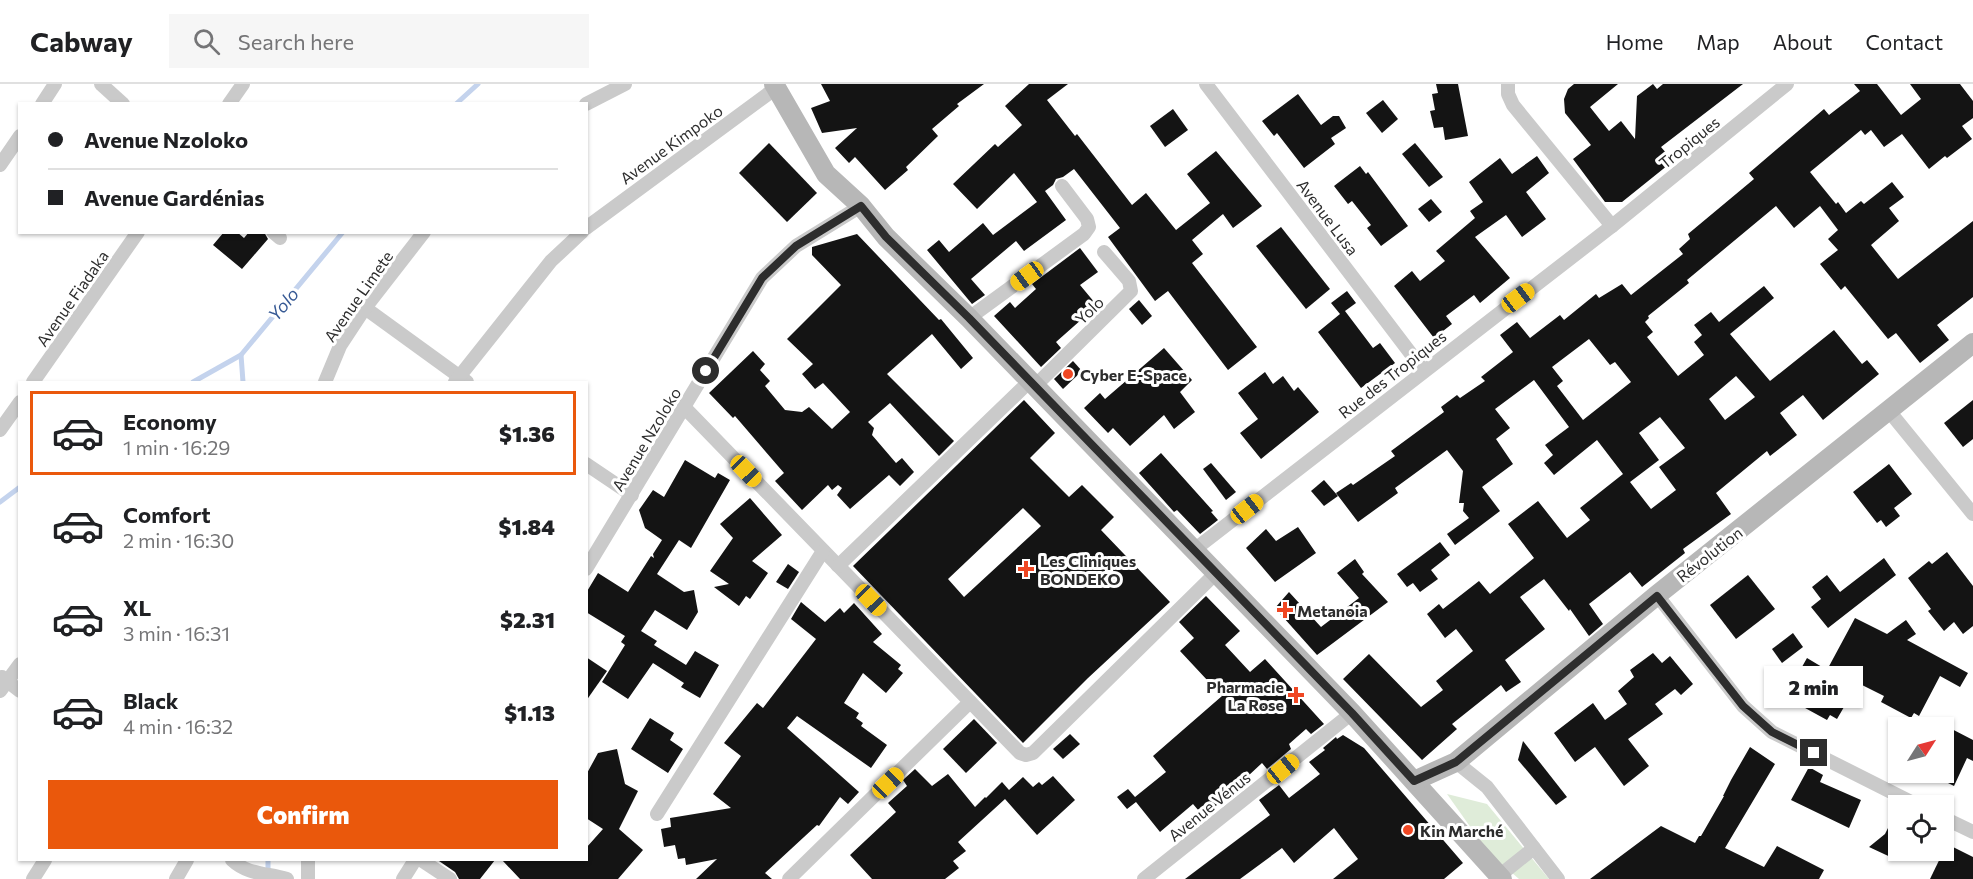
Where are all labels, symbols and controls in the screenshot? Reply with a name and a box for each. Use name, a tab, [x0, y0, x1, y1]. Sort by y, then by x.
search box	[169, 14, 589, 68]
text: Cabway	[30, 24, 133, 58]
icon: search	[190, 25, 223, 58]
text: Search here	[238, 28, 354, 55]
text: Home	[1606, 29, 1663, 54]
text: Map	[1696, 29, 1740, 54]
text: About	[1773, 29, 1832, 54]
text: Contact	[1865, 29, 1943, 54]
street label: Avenue Kimpoko	[616, 100, 726, 188]
street label: Tropiques	[1655, 112, 1723, 172]
text: Avenue Nzoloko	[84, 126, 248, 153]
street label: Avenue Lusa	[1293, 175, 1363, 259]
text: Avenue Gardénias	[84, 184, 264, 211]
street label: Avenue Fiadaka	[32, 246, 112, 350]
street label: Avenue Limete	[320, 247, 396, 345]
car	[1007, 258, 1047, 294]
car	[1498, 280, 1538, 316]
water label: Yolo	[263, 283, 303, 325]
street label: Yolo	[1071, 292, 1107, 328]
street label: Rue des Tropiques	[1334, 326, 1450, 422]
route start	[692, 357, 719, 384]
place label: Cyber E-Space	[1080, 365, 1187, 384]
marker: Cyber E-Space	[1061, 367, 1075, 381]
street label: Avenue Nzoloko	[608, 384, 684, 494]
icon: car	[51, 406, 105, 460]
text: Economy	[123, 408, 217, 435]
text: $1.36	[499, 420, 555, 447]
text: 1 min · 16:29	[123, 435, 230, 459]
car	[727, 452, 765, 490]
car	[1227, 491, 1267, 527]
icon: car	[51, 499, 105, 553]
text: Comfort	[123, 501, 211, 528]
text: $1.84	[499, 513, 555, 540]
street label: Révolution	[1672, 522, 1746, 586]
text: 2 min · 16:30	[123, 528, 234, 552]
place label: Les Cliniques BONDEKO	[1040, 551, 1136, 588]
marker: Les Cliniques BONDEKO	[1017, 560, 1035, 578]
car	[852, 581, 890, 619]
icon: car	[51, 592, 105, 646]
text: XL	[123, 594, 151, 621]
place label: Metanoia	[1297, 601, 1368, 620]
marker: Metanoia	[1278, 603, 1292, 617]
text: $2.31	[500, 606, 555, 633]
text: 3 min · 16:31	[123, 621, 230, 645]
callout: 2 min	[1764, 666, 1864, 708]
text: 2 min	[1788, 675, 1839, 699]
place label: Pharmacie La Rose	[1206, 677, 1284, 714]
icon: car	[51, 685, 105, 739]
text: Black	[123, 687, 178, 714]
marker: Pharmacie La Rose	[1289, 688, 1303, 702]
text: $1.13	[504, 699, 555, 726]
text: 4 min · 16:32	[123, 714, 233, 738]
north arrow	[1888, 717, 1954, 783]
map controls	[1888, 717, 1954, 861]
route end	[1800, 739, 1827, 766]
car	[1263, 751, 1303, 787]
car	[869, 764, 907, 802]
street label: Avenue Vénus	[1164, 767, 1254, 845]
button: Confirm	[48, 780, 558, 849]
button: locate	[1888, 795, 1954, 861]
place label: Kin Marché	[1420, 821, 1503, 840]
marker: Kin Marché	[1401, 823, 1415, 837]

